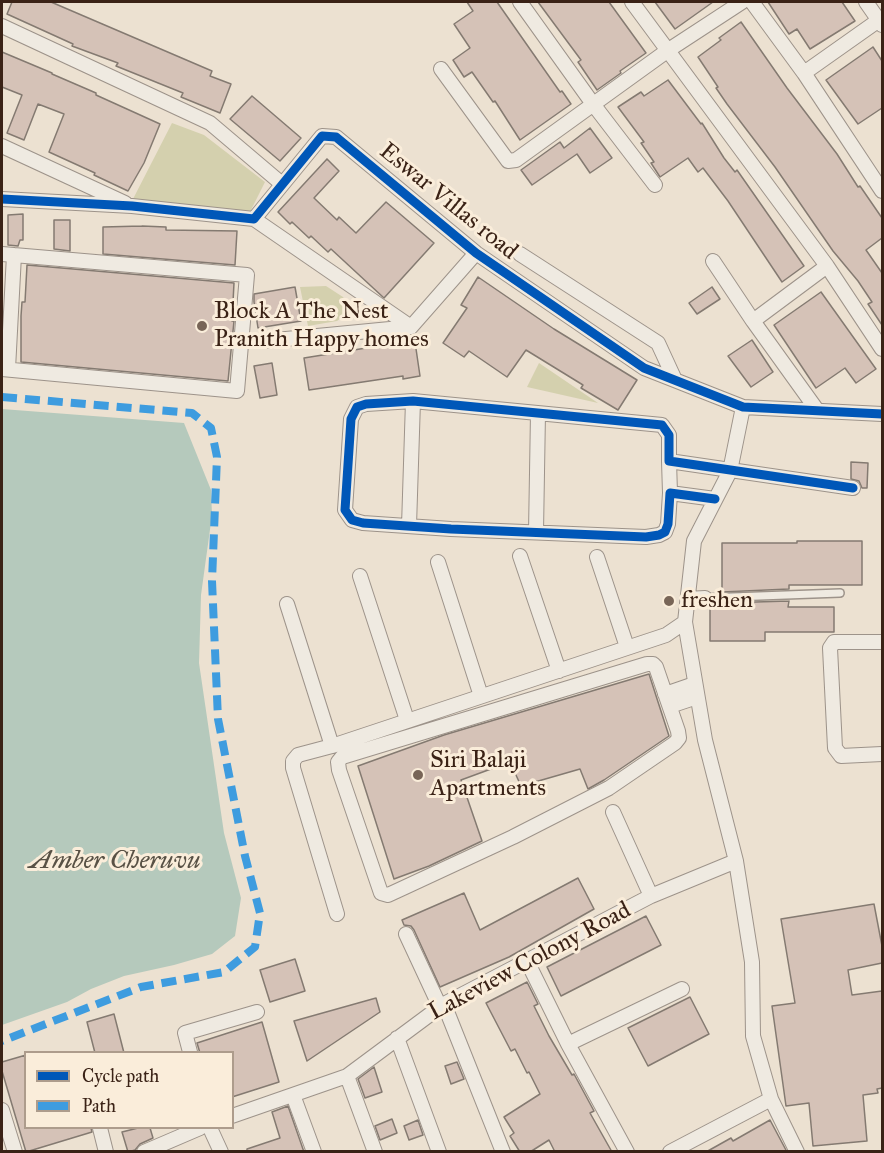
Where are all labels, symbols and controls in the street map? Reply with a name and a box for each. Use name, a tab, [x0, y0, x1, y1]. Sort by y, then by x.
street label: Eswar Villas road	[373, 137, 523, 267]
place label: Block A The Nest Pranith Happy homes	[214, 298, 429, 354]
marker: Block A The Nest Pranith Happy homes	[195, 319, 209, 333]
place label: freshen	[681, 587, 753, 615]
marker: freshen	[662, 594, 676, 608]
place label: Siri Balaji Apartments	[430, 747, 546, 803]
marker: Siri Balaji Apartments	[411, 768, 425, 782]
water label: Amber Cheruvu	[29, 846, 201, 878]
street label: Lakeview Colony Road	[424, 896, 636, 1028]
legend	[24, 1051, 234, 1129]
text: Cycle path	[82, 1065, 159, 1087]
text: Path	[82, 1095, 116, 1117]

